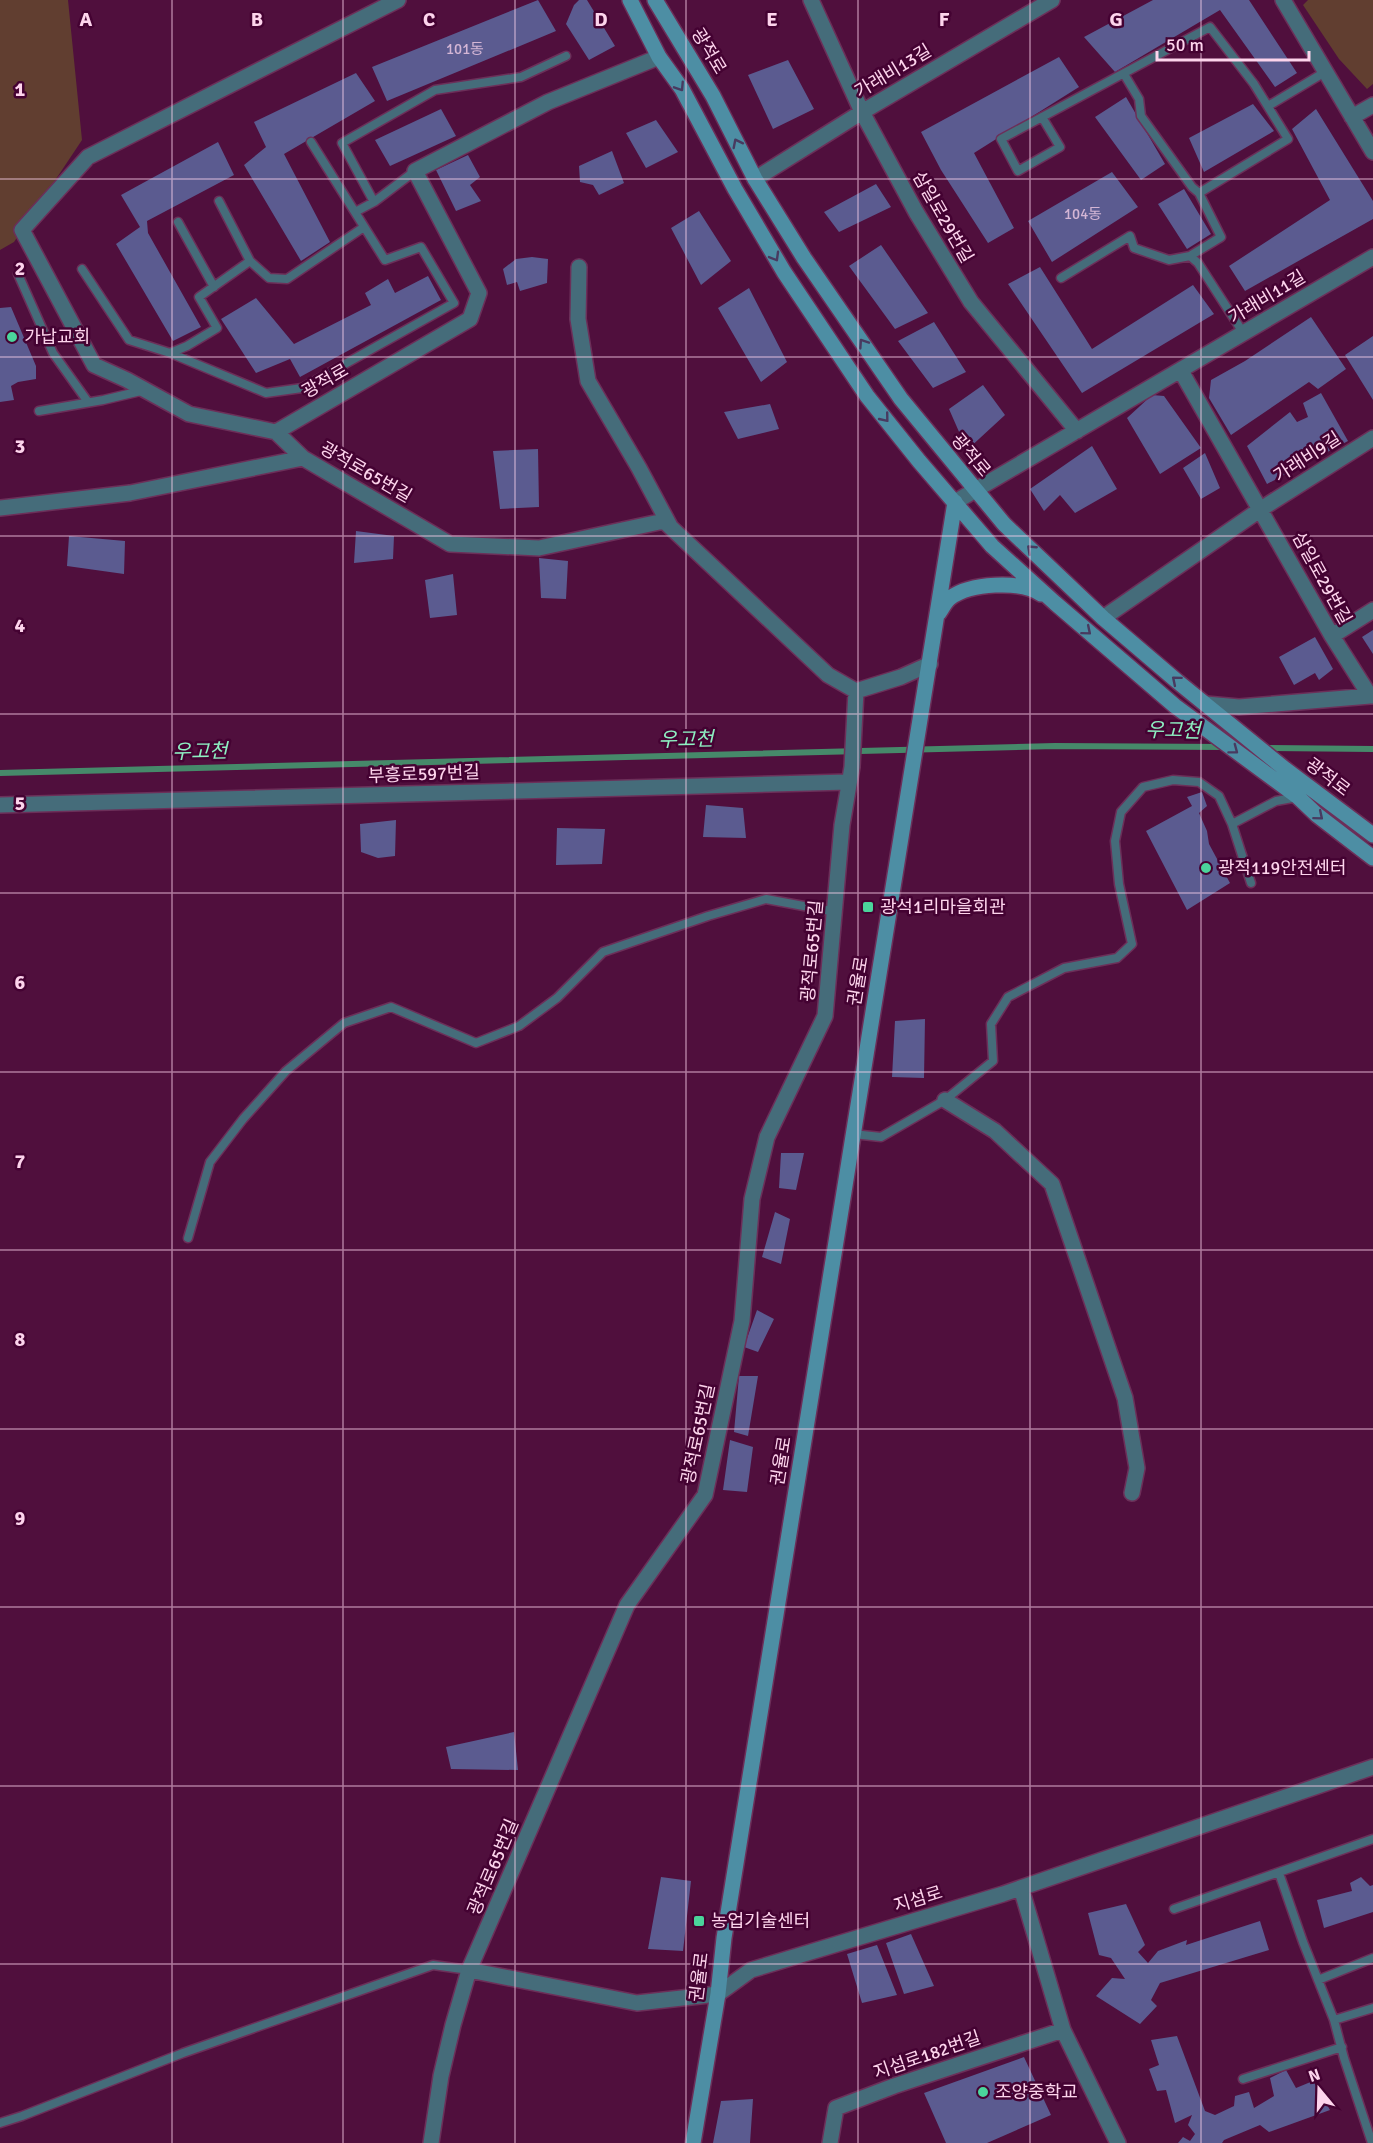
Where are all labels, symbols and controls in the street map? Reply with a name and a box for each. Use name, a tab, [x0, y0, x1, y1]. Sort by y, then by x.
text: A	[80, 7, 93, 32]
text: B	[251, 7, 263, 32]
text: C	[423, 7, 435, 32]
text: D	[594, 7, 608, 32]
text: E	[766, 7, 778, 32]
text: F	[939, 7, 950, 32]
text: G	[1109, 7, 1123, 32]
street label: 광적로	[687, 24, 731, 78]
scale bar	[1157, 24, 1308, 62]
text: 50 m	[1166, 34, 1204, 56]
house number: 101동	[446, 40, 484, 58]
street label: 가래비13길	[851, 40, 935, 102]
text: 1	[15, 77, 26, 102]
one-way arrow	[673, 80, 684, 91]
one-way arrow	[733, 138, 744, 149]
street label: 삼일로29번길	[908, 167, 978, 267]
house number: 104동	[1064, 205, 1102, 223]
one-way arrow	[768, 251, 780, 261]
text: 2	[15, 256, 25, 281]
street label: 가래비11길	[1225, 266, 1309, 328]
place label: 가납교회	[24, 326, 90, 348]
marker: 가납교회	[5, 330, 19, 344]
one-way arrow	[859, 339, 870, 350]
street label: 광적로	[298, 359, 352, 403]
one-way arrow	[877, 411, 888, 422]
street label: 가래비9길	[1269, 427, 1345, 487]
street label: 광적로	[947, 429, 995, 481]
text: 3	[15, 434, 25, 459]
street label: 광적로65번길	[316, 437, 416, 507]
street label: 삼일로29번길	[1288, 528, 1356, 628]
one-way arrow	[1027, 546, 1038, 557]
text: 4	[15, 613, 26, 638]
one-way arrow	[1080, 623, 1091, 634]
one-way arrow	[1172, 676, 1183, 687]
water label: 우고천	[1145, 718, 1203, 744]
water label: 우고천	[658, 726, 716, 752]
water label: 우고천	[172, 738, 230, 764]
one-way arrow	[1227, 743, 1238, 754]
street label: 광적로	[1302, 753, 1354, 801]
street label: 부흥로597번길	[368, 761, 480, 787]
text: 5	[15, 791, 25, 816]
one-way arrow	[1312, 809, 1323, 820]
place label: 광적119안전센터	[1218, 857, 1347, 879]
marker: 광적119안전센터	[1199, 861, 1213, 875]
place label: 광석1리마을회관	[880, 896, 1006, 918]
street label: 광적로65번길	[797, 899, 827, 1003]
marker: 광석1리마을회관	[861, 900, 875, 914]
street label: 권율로	[843, 955, 873, 1007]
text: 6	[15, 970, 26, 995]
text: 7	[15, 1149, 26, 1174]
text: 8	[15, 1327, 26, 1352]
street label: 광적로65번길	[677, 1382, 719, 1486]
street label: 권율로	[766, 1435, 796, 1487]
text: 9	[15, 1506, 26, 1531]
street label: 광적로65번길	[463, 1816, 523, 1918]
street label: 지섬로	[891, 1881, 945, 1917]
place label: 농업기술센터	[711, 1910, 810, 1932]
marker: 농업기술센터	[692, 1914, 706, 1928]
street label: 권율로	[685, 1951, 713, 2003]
street label: 지섬로182번길	[870, 2026, 984, 2084]
north arrow	[1289, 2059, 1349, 2119]
text: N	[1306, 2064, 1323, 2087]
place label: 조양중학교	[995, 2081, 1078, 2103]
marker: 조양중학교	[976, 2085, 990, 2099]

